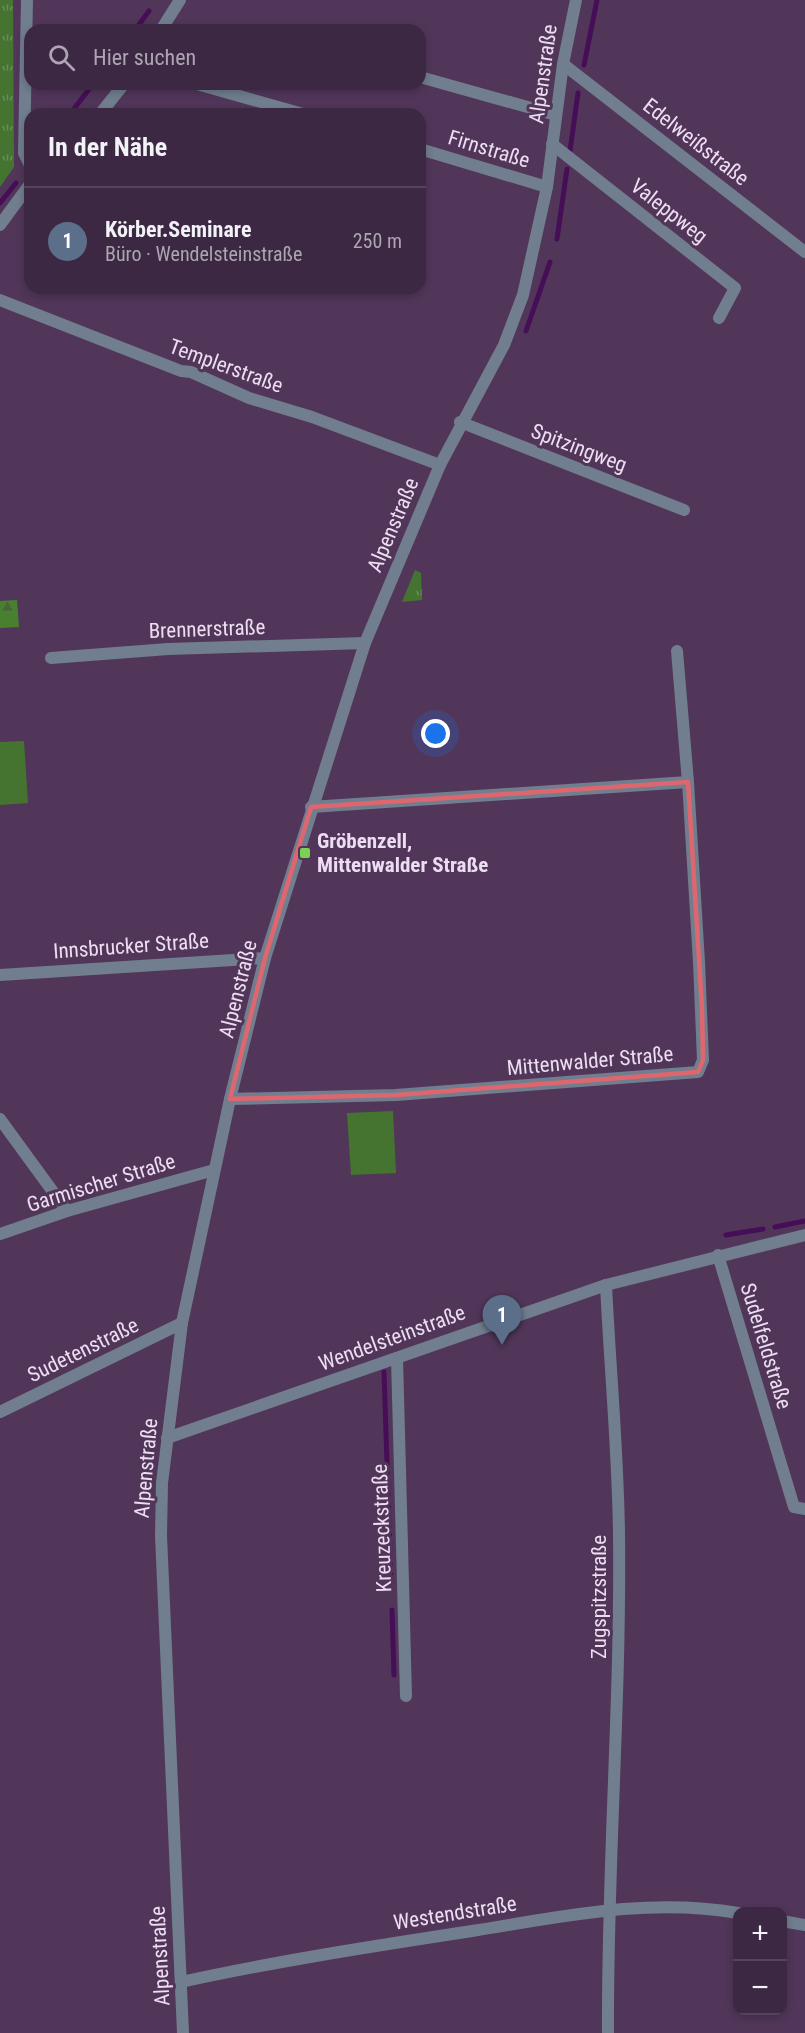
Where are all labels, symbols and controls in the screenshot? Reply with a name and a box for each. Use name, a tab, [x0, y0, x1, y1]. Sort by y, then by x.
street label: Alpenstraße	[524, 23, 562, 125]
search box	[24, 24, 426, 90]
icon: search	[45, 41, 78, 74]
text: Hier suchen	[93, 45, 196, 70]
street label: Edelweißstraße	[638, 93, 754, 191]
street label: Firnstraße	[445, 125, 533, 173]
text: In der Nähe	[48, 132, 167, 162]
street label: Valeppweg	[626, 174, 712, 248]
text: Körber.Seminare	[105, 217, 251, 242]
text: 1	[62, 229, 73, 253]
text: 250 m	[353, 229, 402, 253]
text: Büro · Wendelsteinstraße	[105, 242, 302, 266]
street label: Templerstraße	[166, 334, 286, 398]
street label: Spitzingweg	[528, 419, 630, 477]
street label: Alpenstraße	[362, 474, 424, 576]
street label: Brennerstraße	[148, 615, 266, 643]
your location	[421, 719, 450, 748]
place label: Gröbenzell, Mittenwalder Straße	[317, 829, 488, 877]
marker: Gröbenzell, Mittenwalder Straße	[298, 846, 312, 860]
street label: Innsbrucker Straße	[52, 929, 210, 963]
street label: Alpenstraße	[214, 937, 262, 1040]
street label: Mittenwalder Straße	[506, 1042, 674, 1080]
street label: Garmischer Straße	[24, 1149, 178, 1217]
street label: Sudelfeldstraße	[735, 1280, 797, 1412]
pin: 1	[482, 1296, 522, 1345]
street label: Wendelsteinstraße	[316, 1300, 469, 1376]
street label: Sudetenstraße	[24, 1313, 142, 1387]
street label: Alpenstraße	[130, 1417, 162, 1519]
street label: Kreuzeckstraße	[368, 1463, 396, 1593]
street label: Zugspitzstraße	[587, 1535, 611, 1659]
street label: Westendstraße	[392, 1891, 518, 1935]
street label: Alpenstraße	[145, 1905, 175, 2007]
map controls	[733, 1907, 787, 2015]
button: +	[733, 1907, 787, 1961]
button: −	[733, 1961, 787, 2015]

